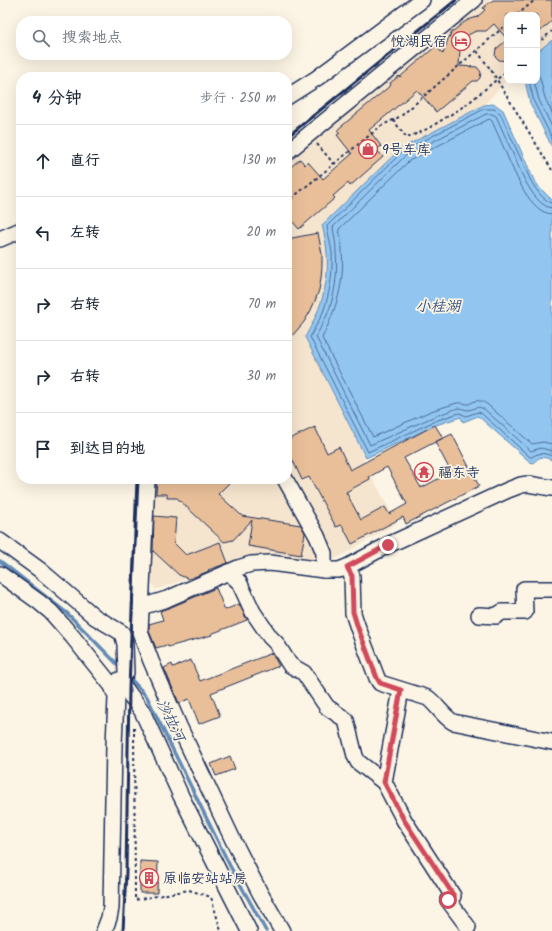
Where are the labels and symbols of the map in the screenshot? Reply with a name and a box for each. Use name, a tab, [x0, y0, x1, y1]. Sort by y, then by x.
hotel icon: 悦湖民宿	[450, 30, 472, 52]
place label: 悦湖民宿	[391, 31, 447, 53]
shop icon: 9号车库	[357, 138, 379, 160]
place label: 9号车库	[382, 139, 431, 161]
water label: 小桂湖	[415, 295, 462, 319]
temple icon: 福东寺	[413, 461, 435, 483]
place label: 福东寺	[438, 462, 480, 484]
route end	[379, 536, 397, 554]
water label: 沙拉河	[149, 695, 192, 749]
building icon: 原临安站站房	[138, 867, 160, 889]
place label: 原临安站站房	[163, 868, 247, 890]
route start	[439, 891, 457, 909]

